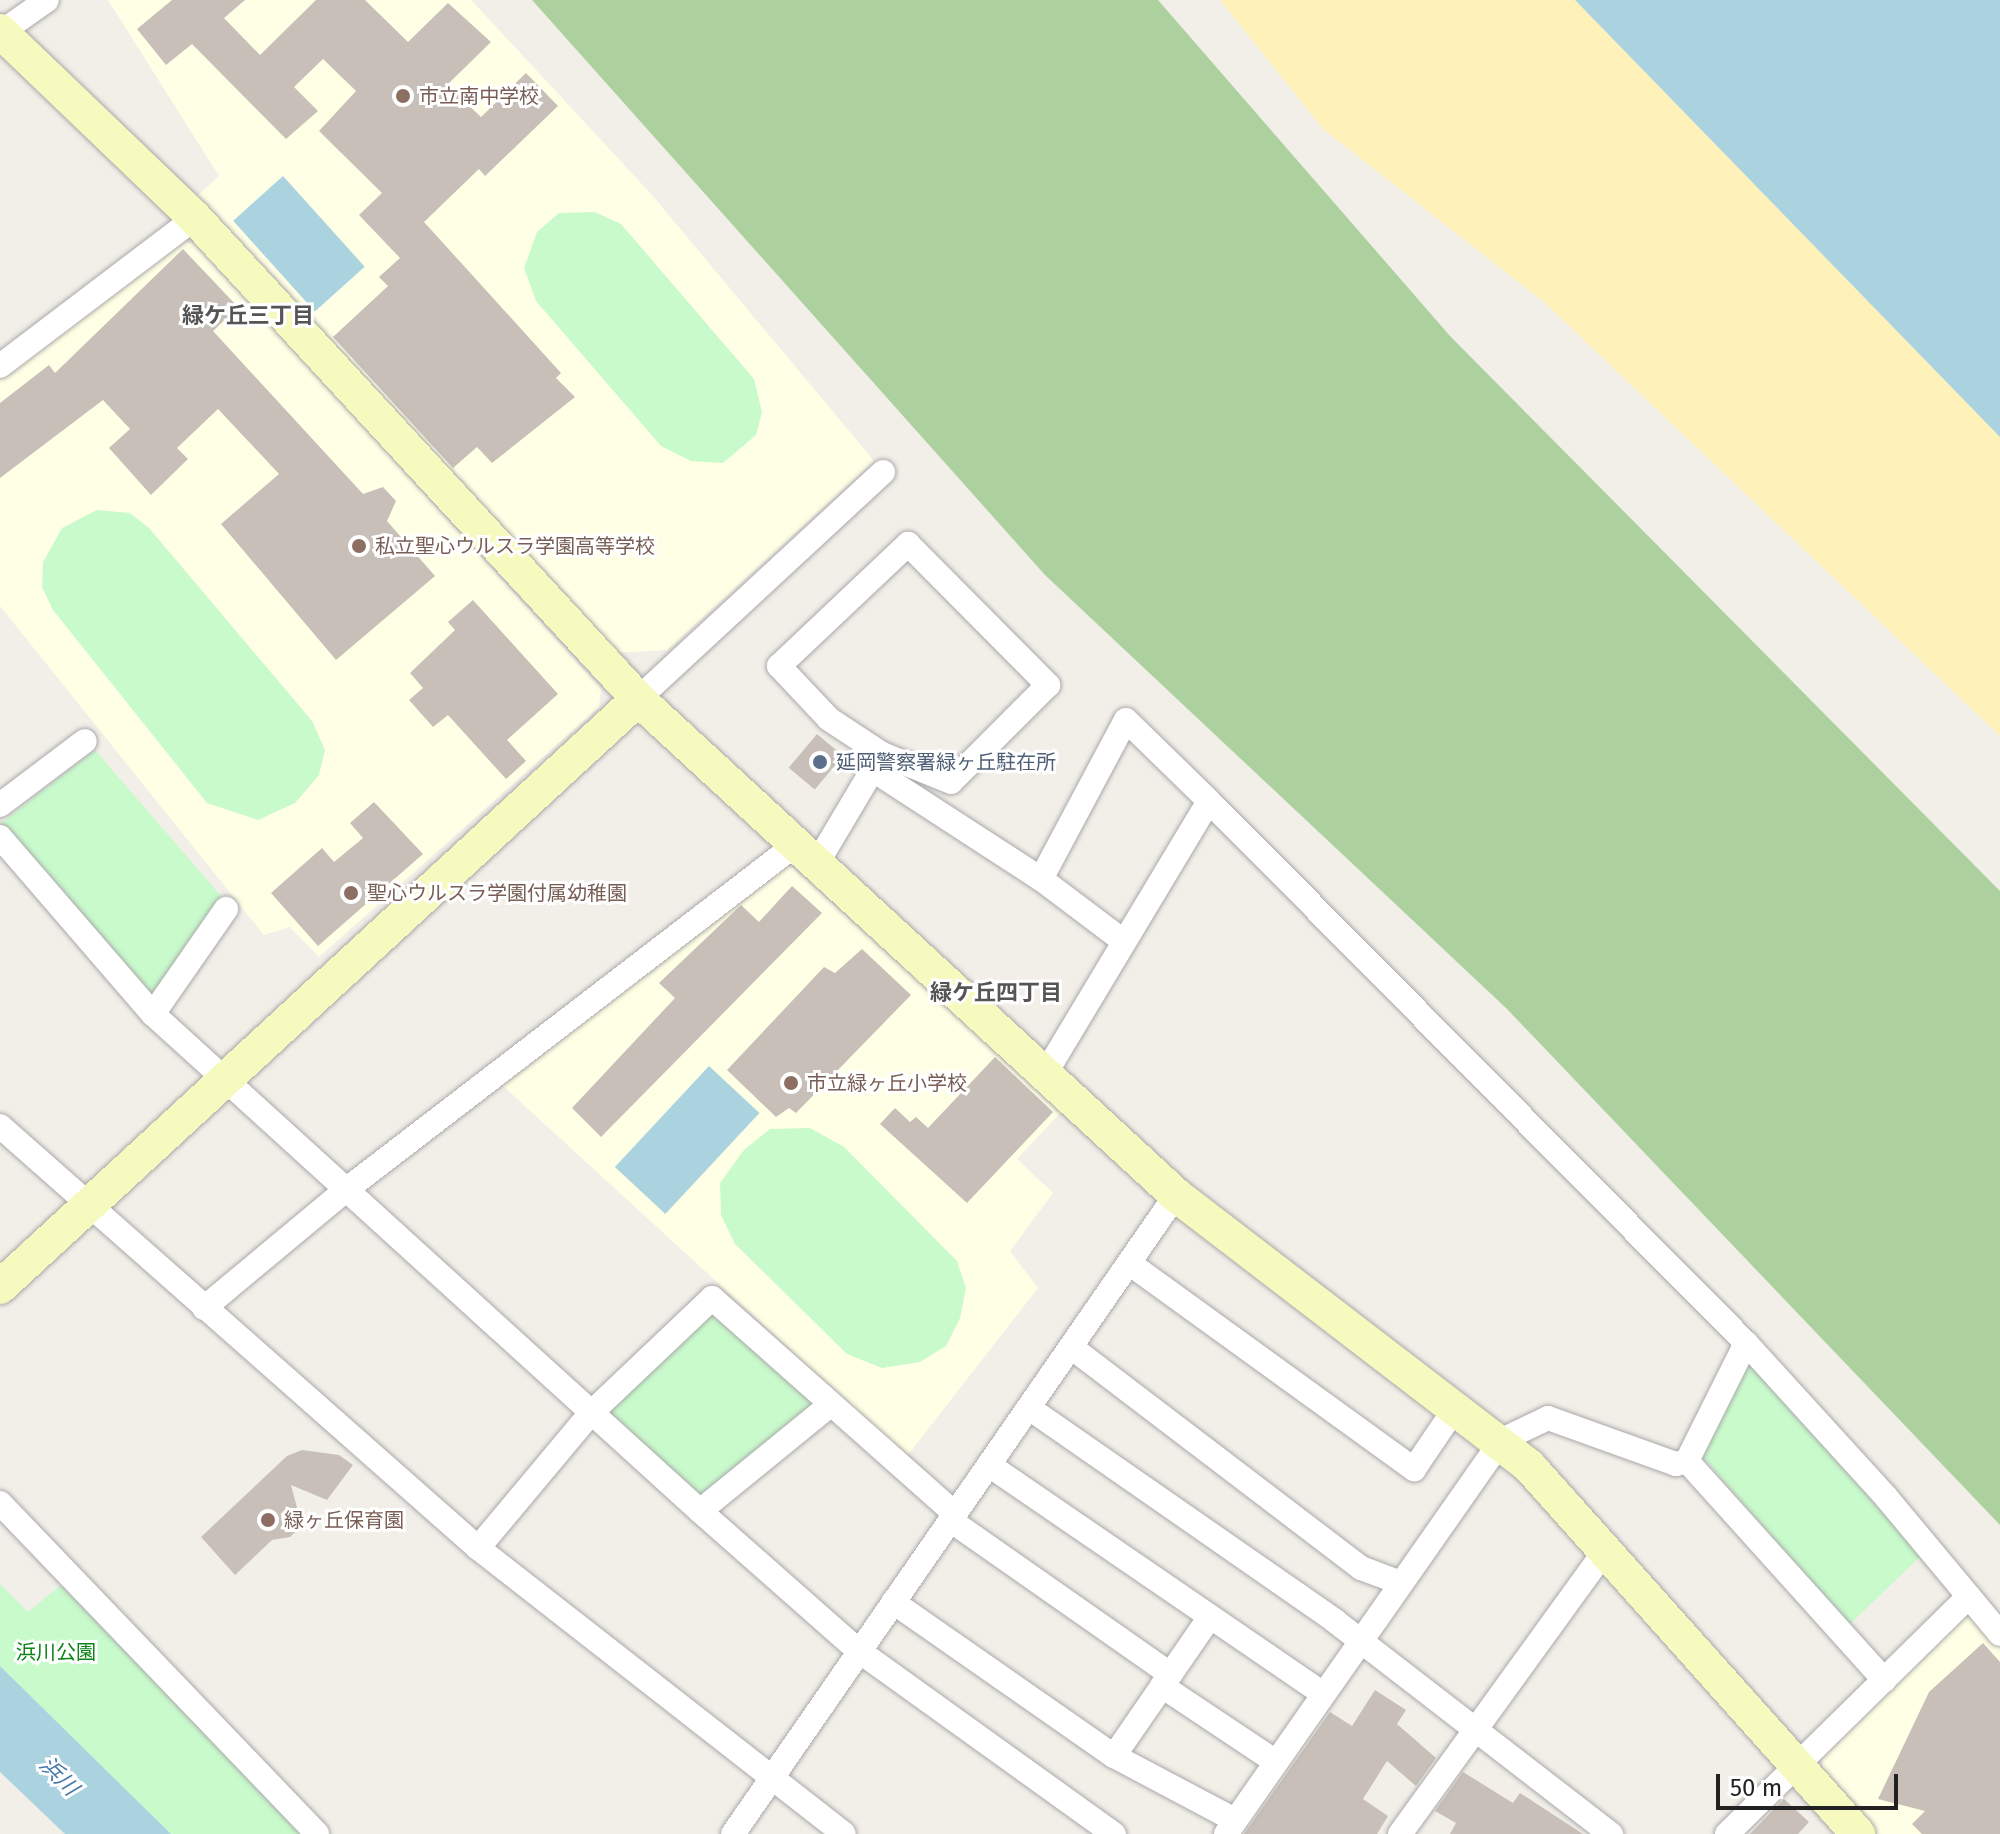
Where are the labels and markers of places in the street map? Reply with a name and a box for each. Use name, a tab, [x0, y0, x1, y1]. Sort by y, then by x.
place label: 市立南中学校	[419, 84, 539, 108]
marker: 市立南中学校	[394, 87, 412, 105]
place label: 私立聖心ウルスラ学園高等学校	[375, 534, 655, 558]
marker: 私立聖心ウルスラ学園高等学校	[350, 537, 368, 555]
place label: 延岡警察署緑ヶ丘駐在所	[836, 750, 1056, 774]
marker: 延岡警察署緑ヶ丘駐在所	[811, 753, 829, 771]
place label: 聖心ウルスラ学園付属幼稚園	[367, 881, 627, 905]
marker: 聖心ウルスラ学園付属幼稚園	[342, 884, 360, 902]
place label: 市立緑ヶ丘小学校	[807, 1071, 967, 1095]
marker: 市立緑ヶ丘小学校	[782, 1074, 800, 1092]
place label: 緑ヶ丘保育園	[284, 1508, 404, 1532]
marker: 緑ヶ丘保育園	[259, 1511, 277, 1529]

